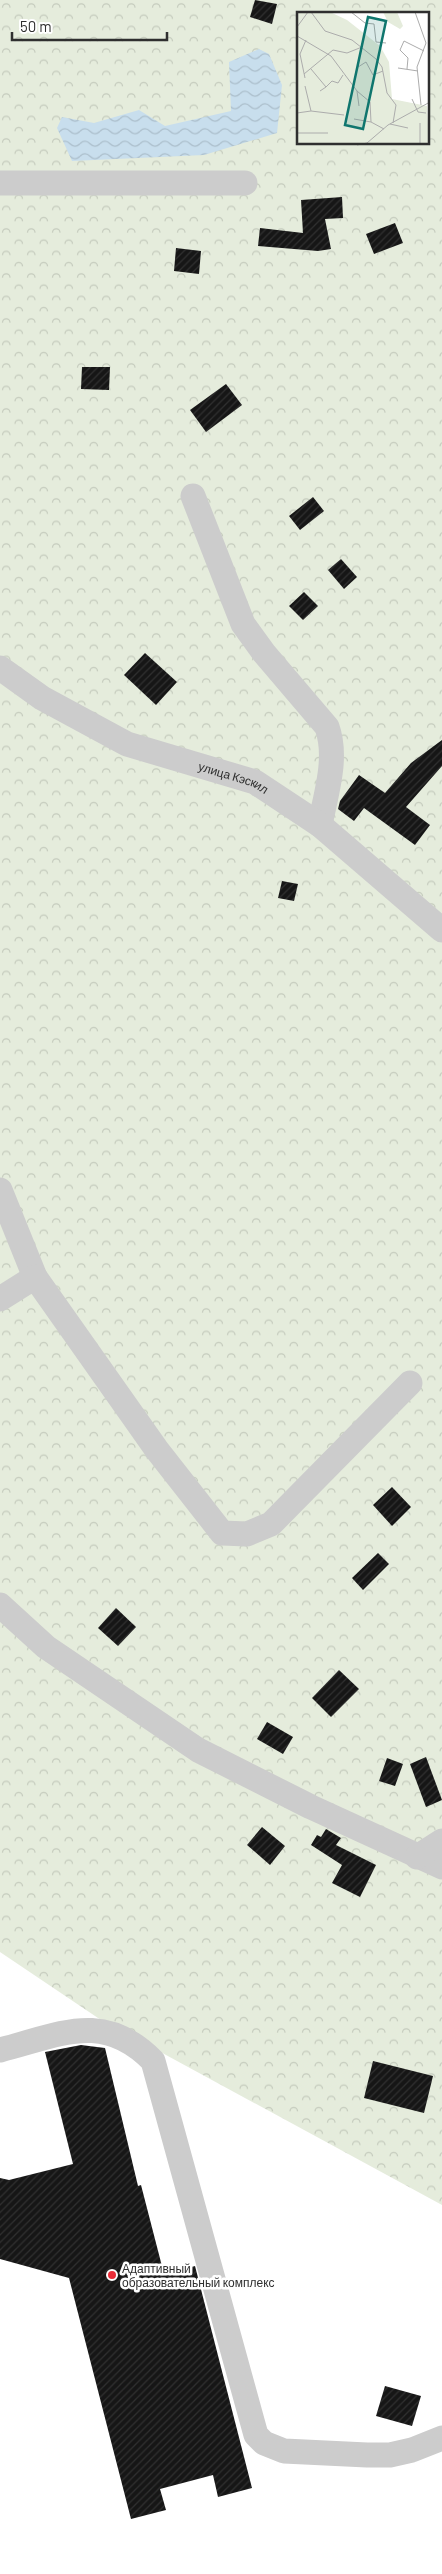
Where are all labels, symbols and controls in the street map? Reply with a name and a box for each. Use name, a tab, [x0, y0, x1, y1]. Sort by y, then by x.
scale bar	[12, 10, 168, 42]
inset map	[297, 12, 430, 145]
text: 50 m	[20, 17, 52, 35]
street label: улица Кэскил	[197, 759, 271, 796]
place label: Адаптивный образовательный комплекс	[122, 2261, 275, 2290]
marker: Адаптивный образовательный комплекс	[106, 2269, 118, 2281]

